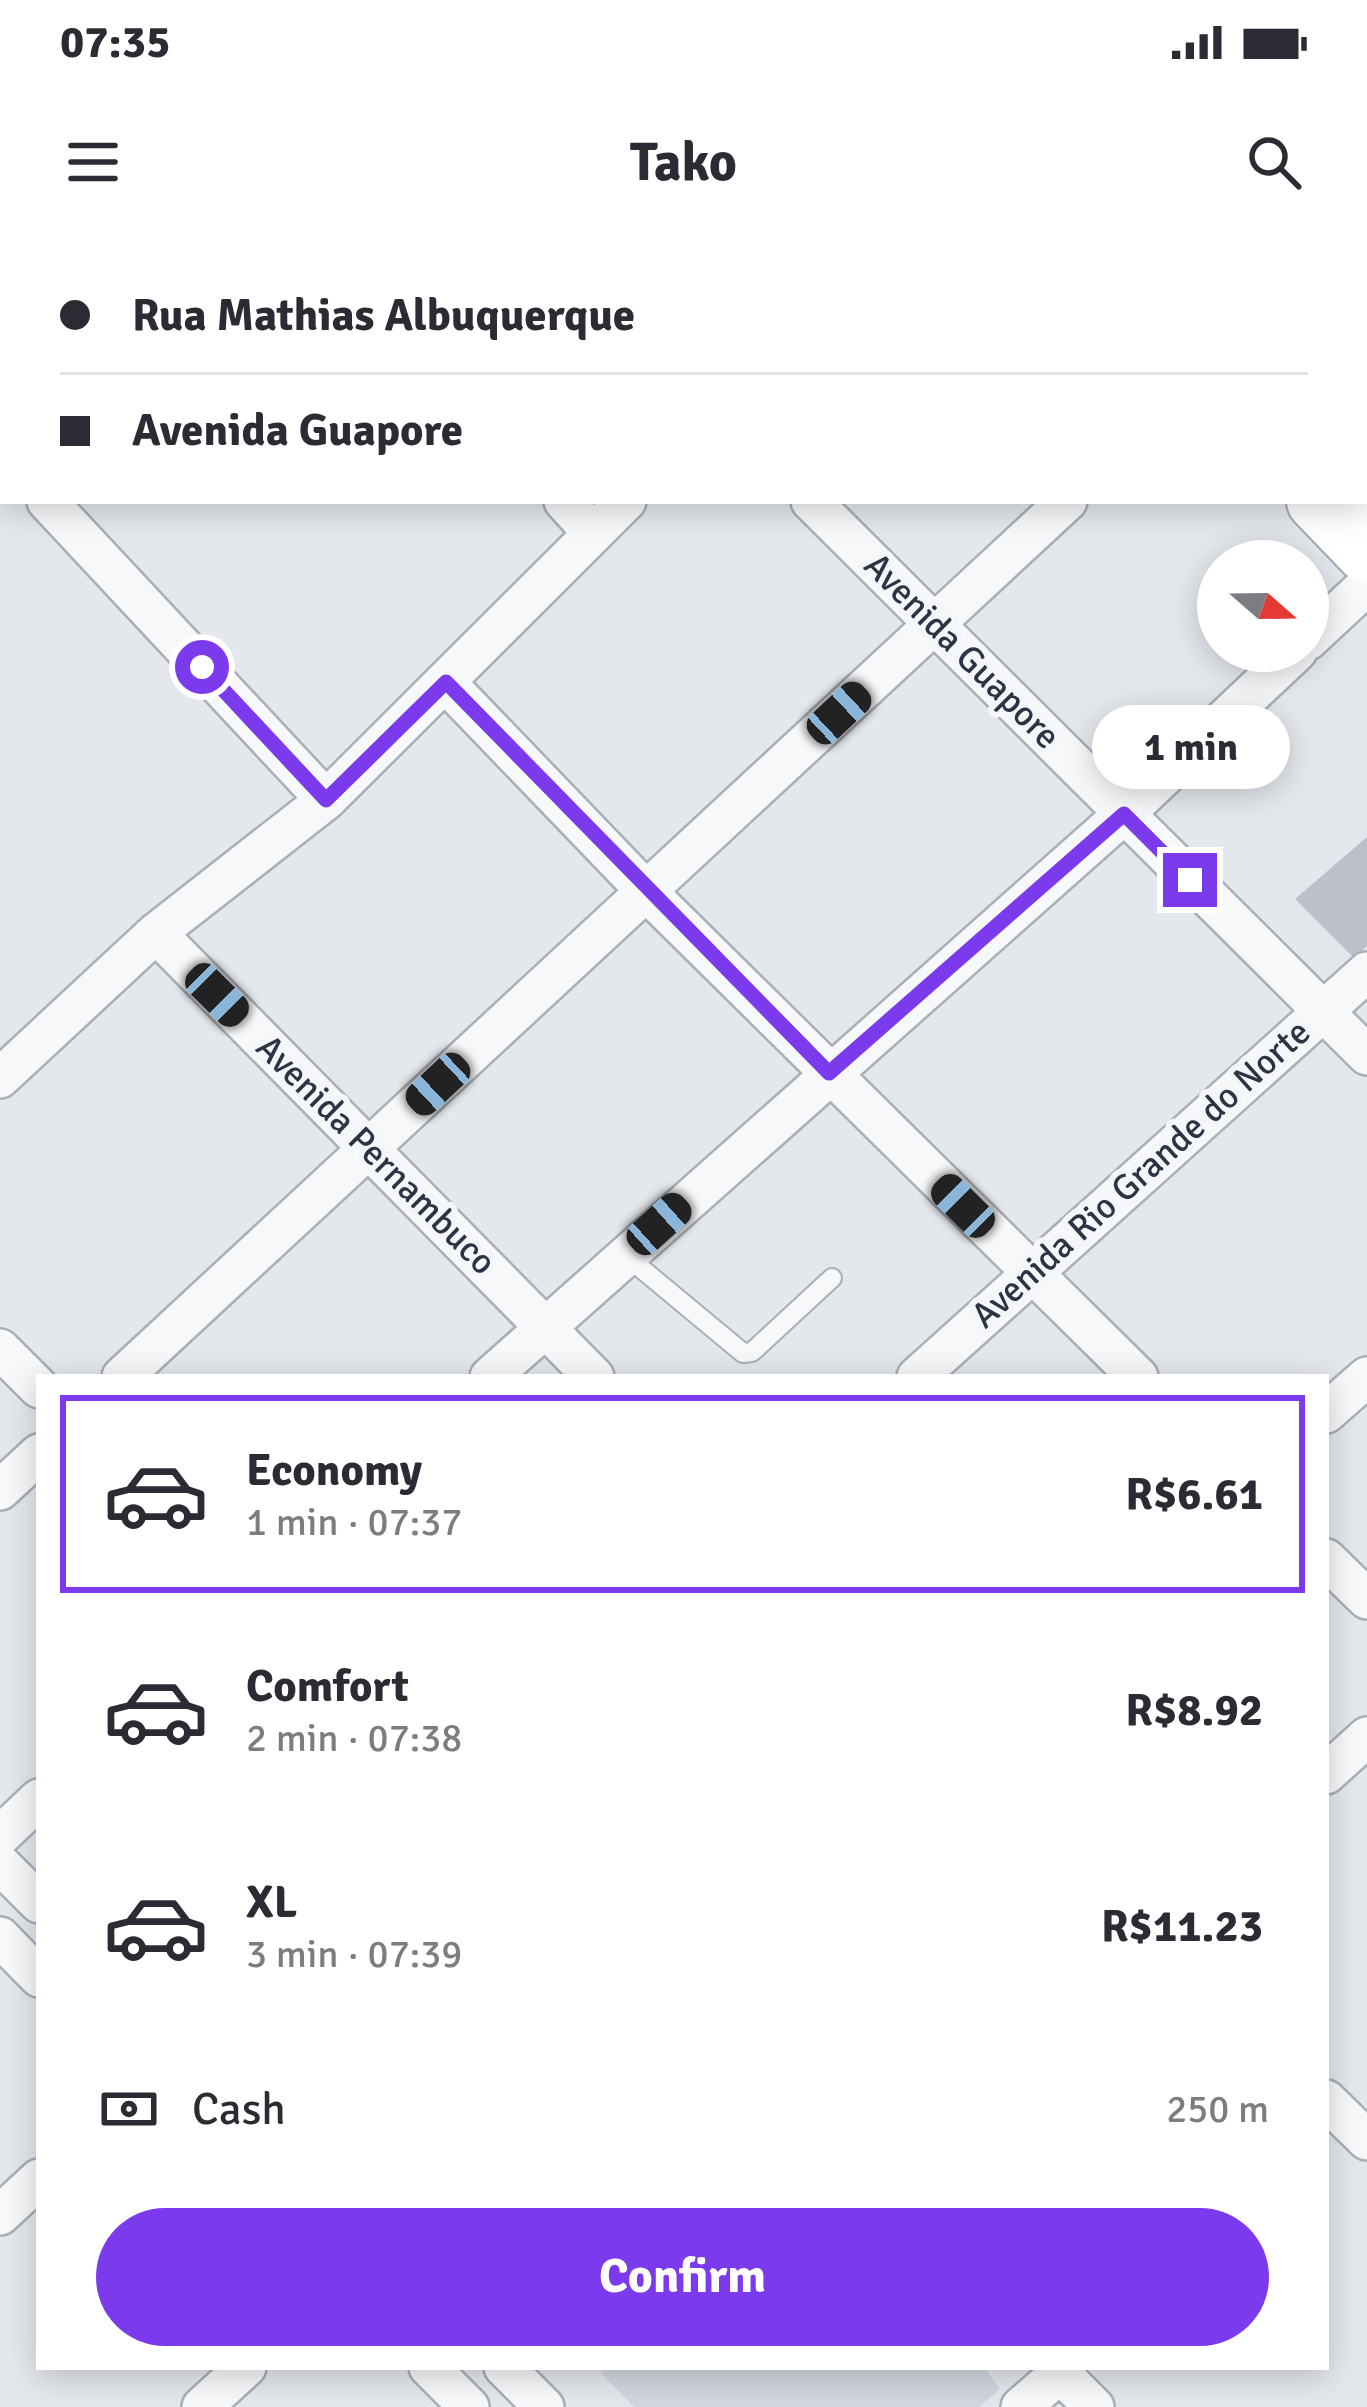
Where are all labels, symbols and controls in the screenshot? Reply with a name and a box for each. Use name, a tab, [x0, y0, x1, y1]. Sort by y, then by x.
text: 07:35	[60, 15, 170, 70]
icon: menu	[60, 129, 126, 195]
text: Tako	[630, 129, 737, 196]
icon: search	[1241, 129, 1307, 195]
text: Rua Mathias Albuquerque	[132, 288, 635, 343]
text: Avenida Guapore	[132, 403, 463, 458]
north arrow	[1197, 540, 1329, 672]
map controls	[1197, 540, 1329, 672]
street label: Avenida Guapore	[854, 543, 1070, 759]
route start	[175, 640, 229, 694]
car	[800, 675, 878, 751]
callout: 1 min	[1091, 706, 1289, 790]
text: 1 min	[1144, 723, 1238, 771]
route end	[1163, 853, 1217, 907]
car	[179, 957, 255, 1033]
street label: Avenida Rio Grande do Norte	[962, 1010, 1320, 1338]
street label: Avenida Pernambuco	[246, 1025, 506, 1285]
car	[399, 1046, 477, 1122]
car	[925, 1168, 1001, 1244]
car	[620, 1187, 698, 1261]
icon: car	[102, 1440, 210, 1548]
text: Economy	[246, 1443, 422, 1498]
text: R$6.61	[1125, 1467, 1263, 1522]
text: 1 min · 07:37	[246, 1498, 462, 1546]
icon: car	[102, 1656, 210, 1764]
text: Comfort	[246, 1659, 409, 1714]
text: R$8.92	[1125, 1683, 1263, 1738]
text: 2 min · 07:38	[246, 1714, 462, 1762]
icon: car	[102, 1872, 210, 1980]
text: XL	[246, 1875, 297, 1930]
text: R$11.23	[1101, 1899, 1263, 1954]
text: 3 min · 07:39	[246, 1930, 462, 1978]
icon: cash	[96, 2076, 162, 2142]
text: Cash	[192, 2082, 286, 2137]
text: 250 m	[1166, 2085, 1269, 2133]
button: Confirm	[96, 2208, 1269, 2346]

